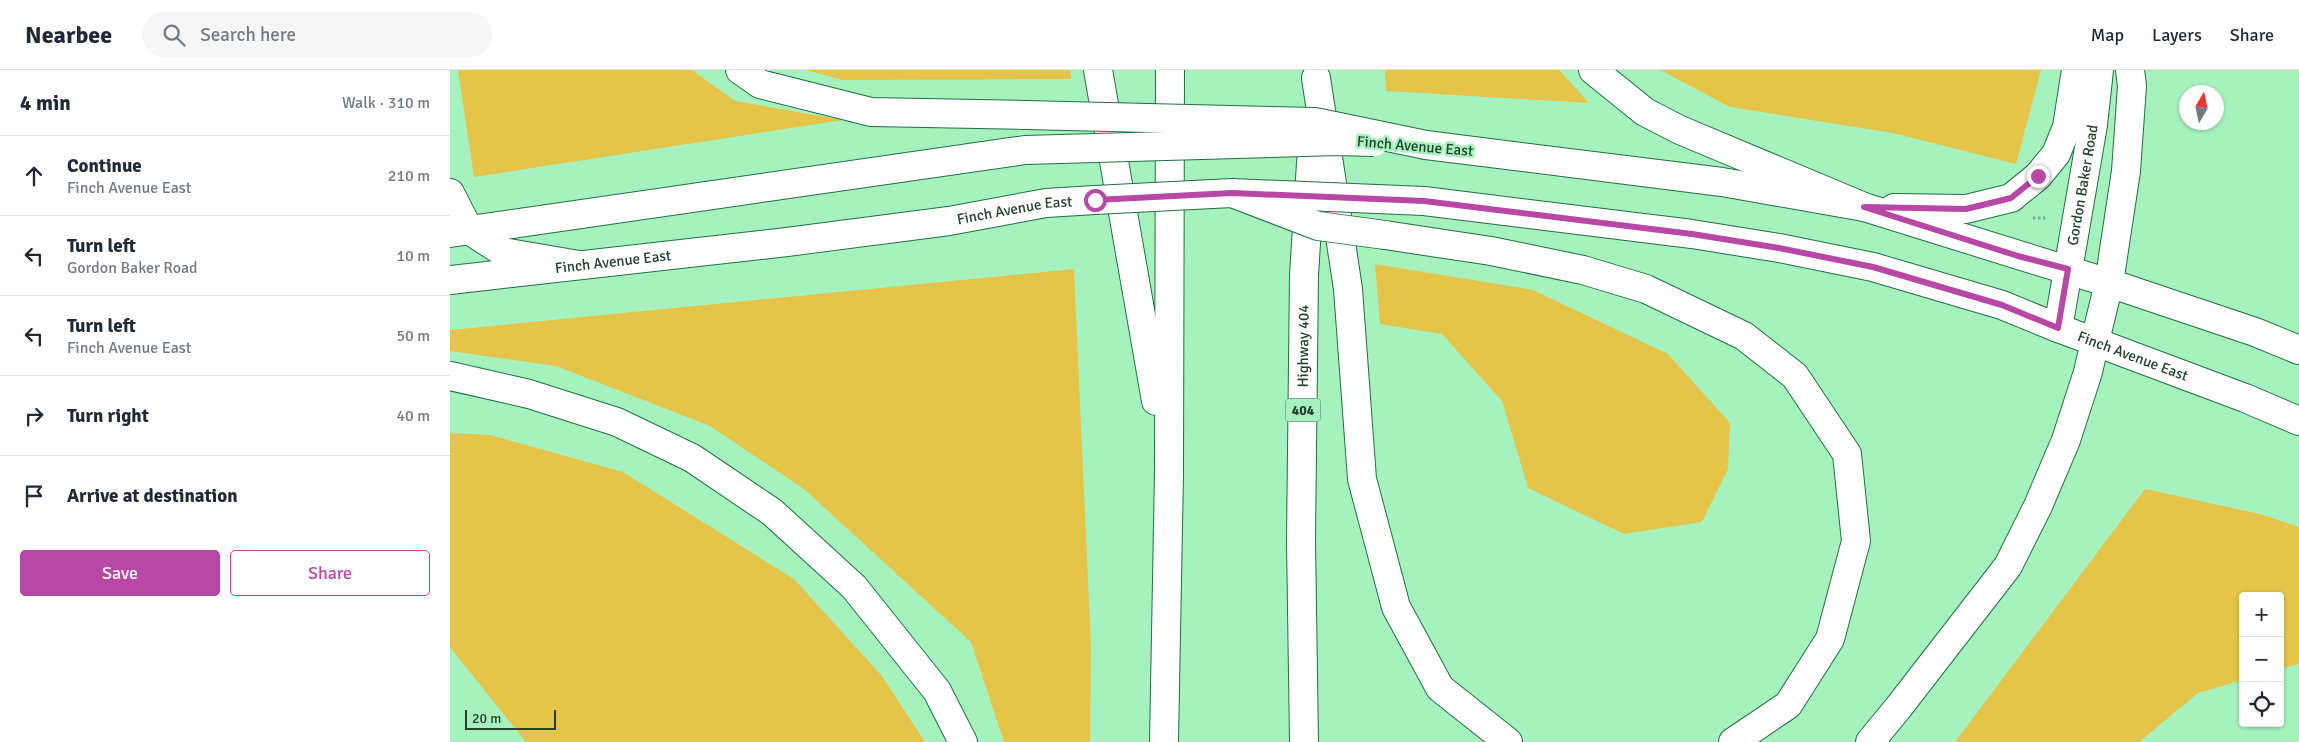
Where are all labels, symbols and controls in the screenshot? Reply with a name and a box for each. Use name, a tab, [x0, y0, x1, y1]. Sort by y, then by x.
search box	[142, 12, 492, 57]
text: Nearbee	[25, 20, 112, 50]
icon: search	[160, 21, 188, 49]
text: Search here	[200, 23, 296, 47]
text: Map	[2091, 24, 2124, 46]
text: Layers	[2152, 24, 2202, 46]
text: Share	[2230, 24, 2274, 46]
north arrow	[2179, 85, 2224, 130]
text: 4 min	[20, 90, 71, 116]
text: Walk · 310 m	[342, 93, 430, 113]
street label: Gordon Baker Road	[2063, 123, 2102, 247]
street label: Finch Avenue East	[1356, 132, 1474, 160]
text: Continue	[67, 154, 142, 178]
icon: ahead	[20, 162, 48, 190]
route end	[2027, 165, 2050, 188]
text: 210 m	[388, 166, 430, 186]
text: Finch Avenue East	[67, 178, 191, 198]
route start	[1084, 189, 1107, 212]
street label: Finch Avenue East	[955, 192, 1073, 228]
text: Turn left	[67, 234, 136, 258]
icon: left	[20, 242, 48, 270]
text: 10 m	[396, 246, 430, 266]
street label: Finch Avenue East	[554, 246, 672, 277]
text: Gordon Baker Road	[67, 258, 198, 278]
street label: Highway 404	[1294, 305, 1313, 388]
text: Turn left	[67, 314, 136, 338]
icon: left	[20, 322, 48, 350]
text: 50 m	[396, 326, 430, 346]
street label: Finch Avenue East	[2075, 327, 2191, 385]
text: Finch Avenue East	[67, 338, 191, 358]
road number: 404	[1286, 398, 1320, 422]
icon: right	[20, 402, 48, 430]
text: Turn right	[67, 404, 149, 428]
text: 40 m	[396, 406, 430, 426]
icon: arrive	[20, 482, 48, 510]
text: Arrive at destination	[67, 484, 238, 508]
button: Save	[20, 550, 220, 596]
button: Share	[230, 550, 430, 596]
map controls	[2239, 592, 2284, 727]
button: +	[2239, 592, 2284, 637]
button: −	[2239, 637, 2284, 682]
button: locate	[2239, 682, 2284, 727]
scale bar	[465, 707, 556, 730]
text: 20 m	[472, 710, 501, 727]

